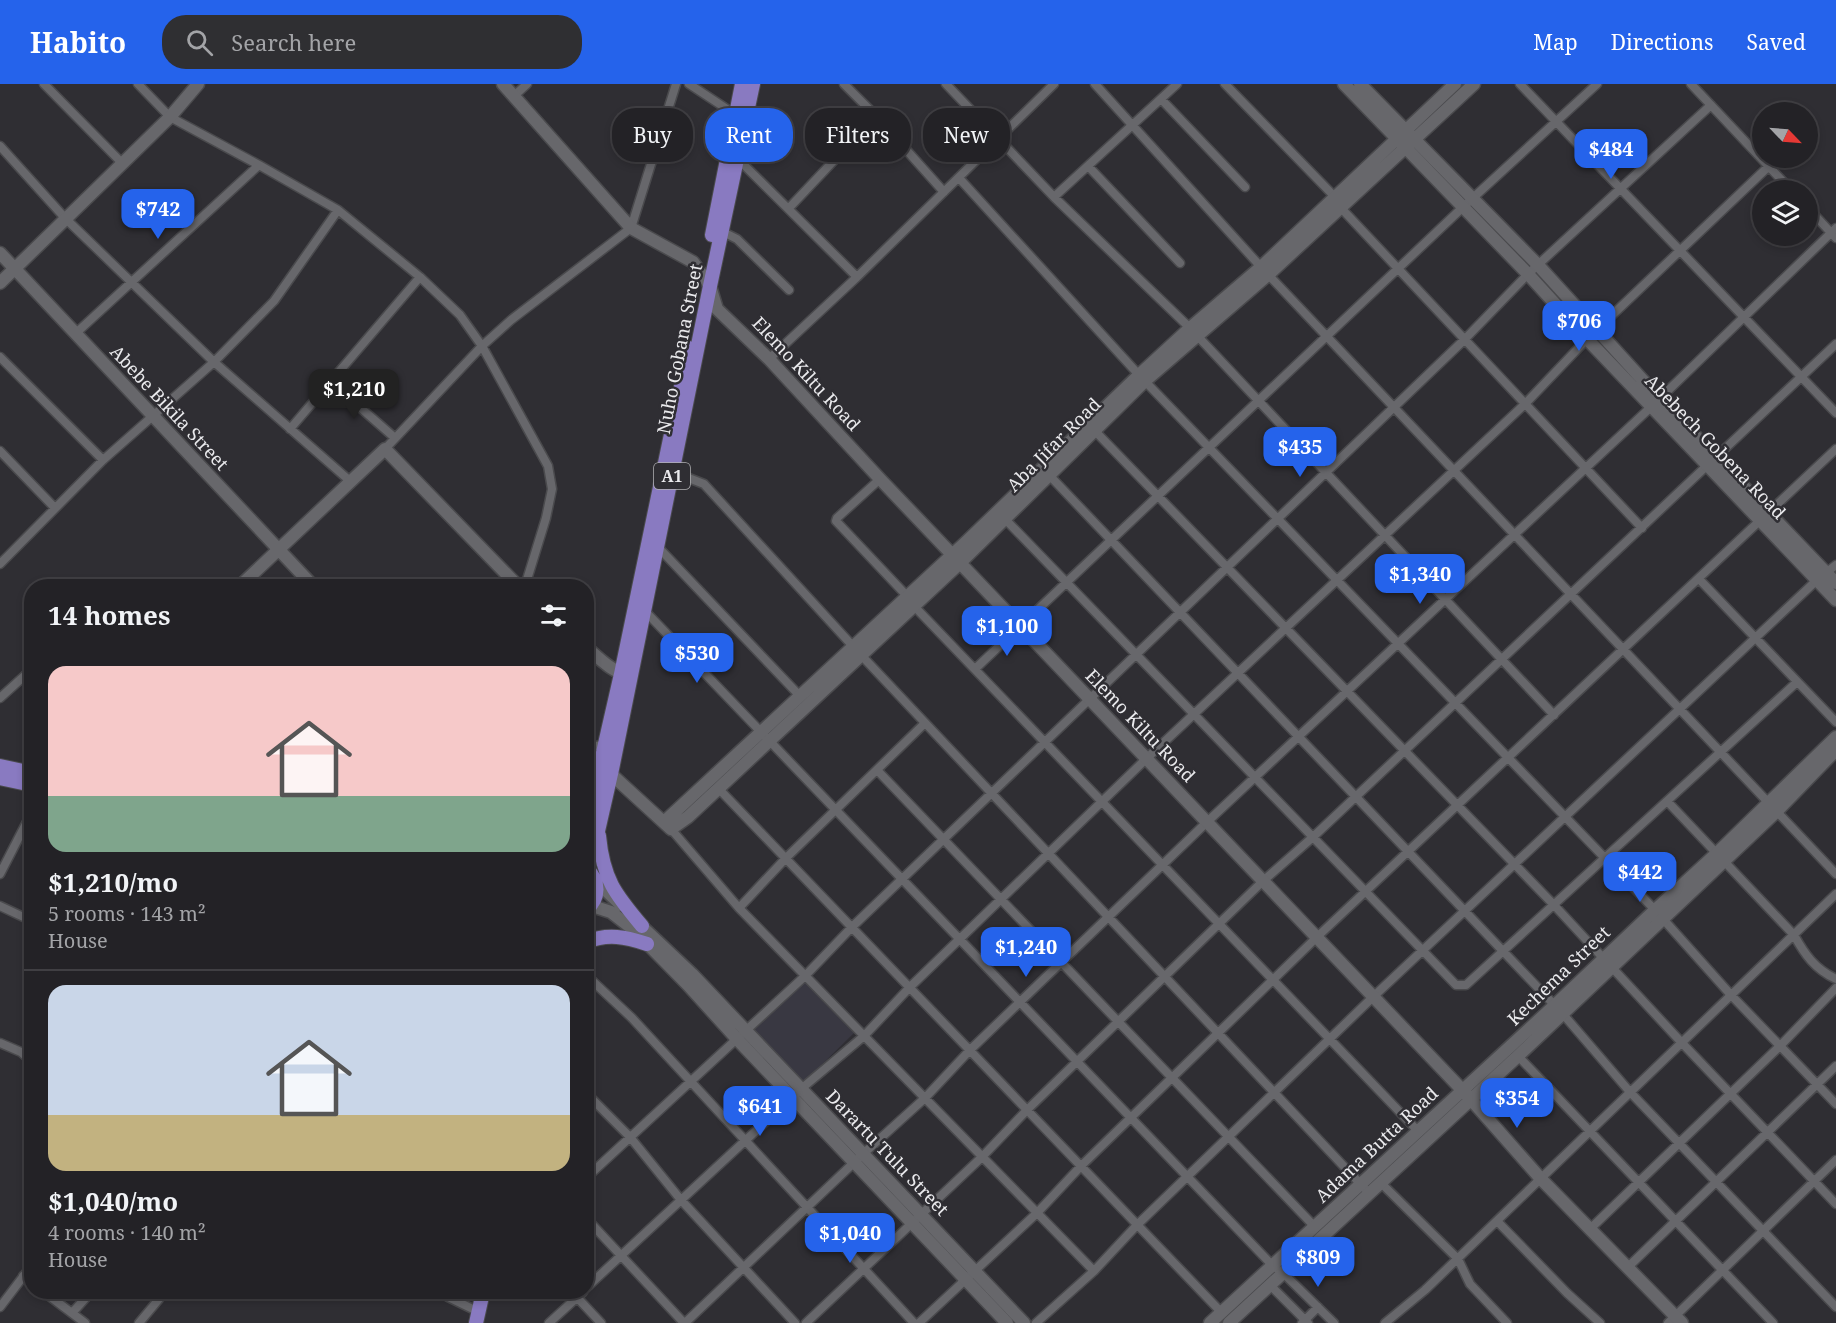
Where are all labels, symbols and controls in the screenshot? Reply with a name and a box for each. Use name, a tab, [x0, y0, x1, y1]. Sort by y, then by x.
search box	[162, 15, 582, 69]
text: Habito	[30, 23, 126, 61]
icon: search	[183, 26, 216, 59]
text: Search here	[231, 27, 356, 57]
text: Map	[1533, 28, 1578, 56]
text: Directions	[1611, 28, 1713, 56]
text: Saved	[1746, 28, 1806, 56]
north arrow	[1752, 102, 1818, 168]
map controls	[1752, 102, 1818, 246]
chip: Buy	[612, 108, 693, 162]
chip: Rent	[705, 108, 793, 162]
chip: Filters	[805, 108, 911, 162]
chip: New	[923, 108, 1010, 162]
pin: $484	[1575, 129, 1647, 180]
text: $484	[1588, 135, 1634, 162]
button: layers	[1752, 180, 1818, 246]
pin: $742	[122, 189, 194, 240]
text: $742	[135, 195, 181, 222]
street label: Nuho Gobana Street	[651, 262, 707, 436]
pin: $706	[1543, 301, 1615, 352]
text: $706	[1556, 307, 1602, 334]
street label: Elemo Kiltu Road	[747, 311, 866, 436]
street label: Abebe Bikila Street	[105, 339, 234, 475]
pin: $1,210	[305, 369, 403, 420]
street label: Abebech Gobena Road	[1640, 369, 1791, 524]
text: $1,210	[323, 375, 385, 402]
street label: Aba Jifar Road	[1001, 392, 1106, 497]
pin: $435	[1264, 427, 1336, 478]
text: $435	[1277, 433, 1323, 460]
road number: A1	[654, 463, 690, 489]
pin: $1,340	[1371, 554, 1469, 605]
text: $1,340	[1389, 560, 1451, 587]
text: 14 homes	[48, 597, 170, 633]
icon: filters	[537, 599, 570, 632]
pin: $1,100	[958, 606, 1056, 657]
text: $1,100	[976, 612, 1038, 639]
pin: $530	[661, 633, 733, 684]
text: $530	[674, 639, 720, 666]
street label: Elemo Kiltu Road	[1081, 664, 1201, 787]
icon: home	[255, 705, 363, 813]
pin: $442	[1604, 852, 1676, 903]
text: $442	[1617, 858, 1663, 885]
text: $1,210/mo	[48, 864, 178, 900]
text: 5 rooms · 143 m²	[48, 900, 206, 927]
street label: Kechema Street	[1502, 920, 1615, 1030]
text: House	[48, 927, 108, 954]
pin: $1,240	[977, 927, 1075, 978]
text: $1,240	[995, 933, 1057, 960]
icon: home	[255, 1024, 363, 1132]
pin: $354	[1481, 1078, 1553, 1129]
street label: Adama Butta Road	[1310, 1081, 1443, 1207]
street label: Darartu Tulu Street	[821, 1084, 954, 1221]
text: $354	[1494, 1084, 1540, 1111]
pin: $641	[724, 1086, 796, 1137]
text: $641	[737, 1092, 783, 1119]
text: $1,040/mo	[48, 1183, 178, 1219]
pin: $1,040	[801, 1213, 899, 1264]
text: 4 rooms · 140 m²	[48, 1219, 206, 1246]
text: $1,040	[819, 1219, 881, 1246]
pin: $809	[1282, 1237, 1354, 1288]
text: $809	[1295, 1243, 1341, 1270]
text: House	[48, 1246, 108, 1273]

